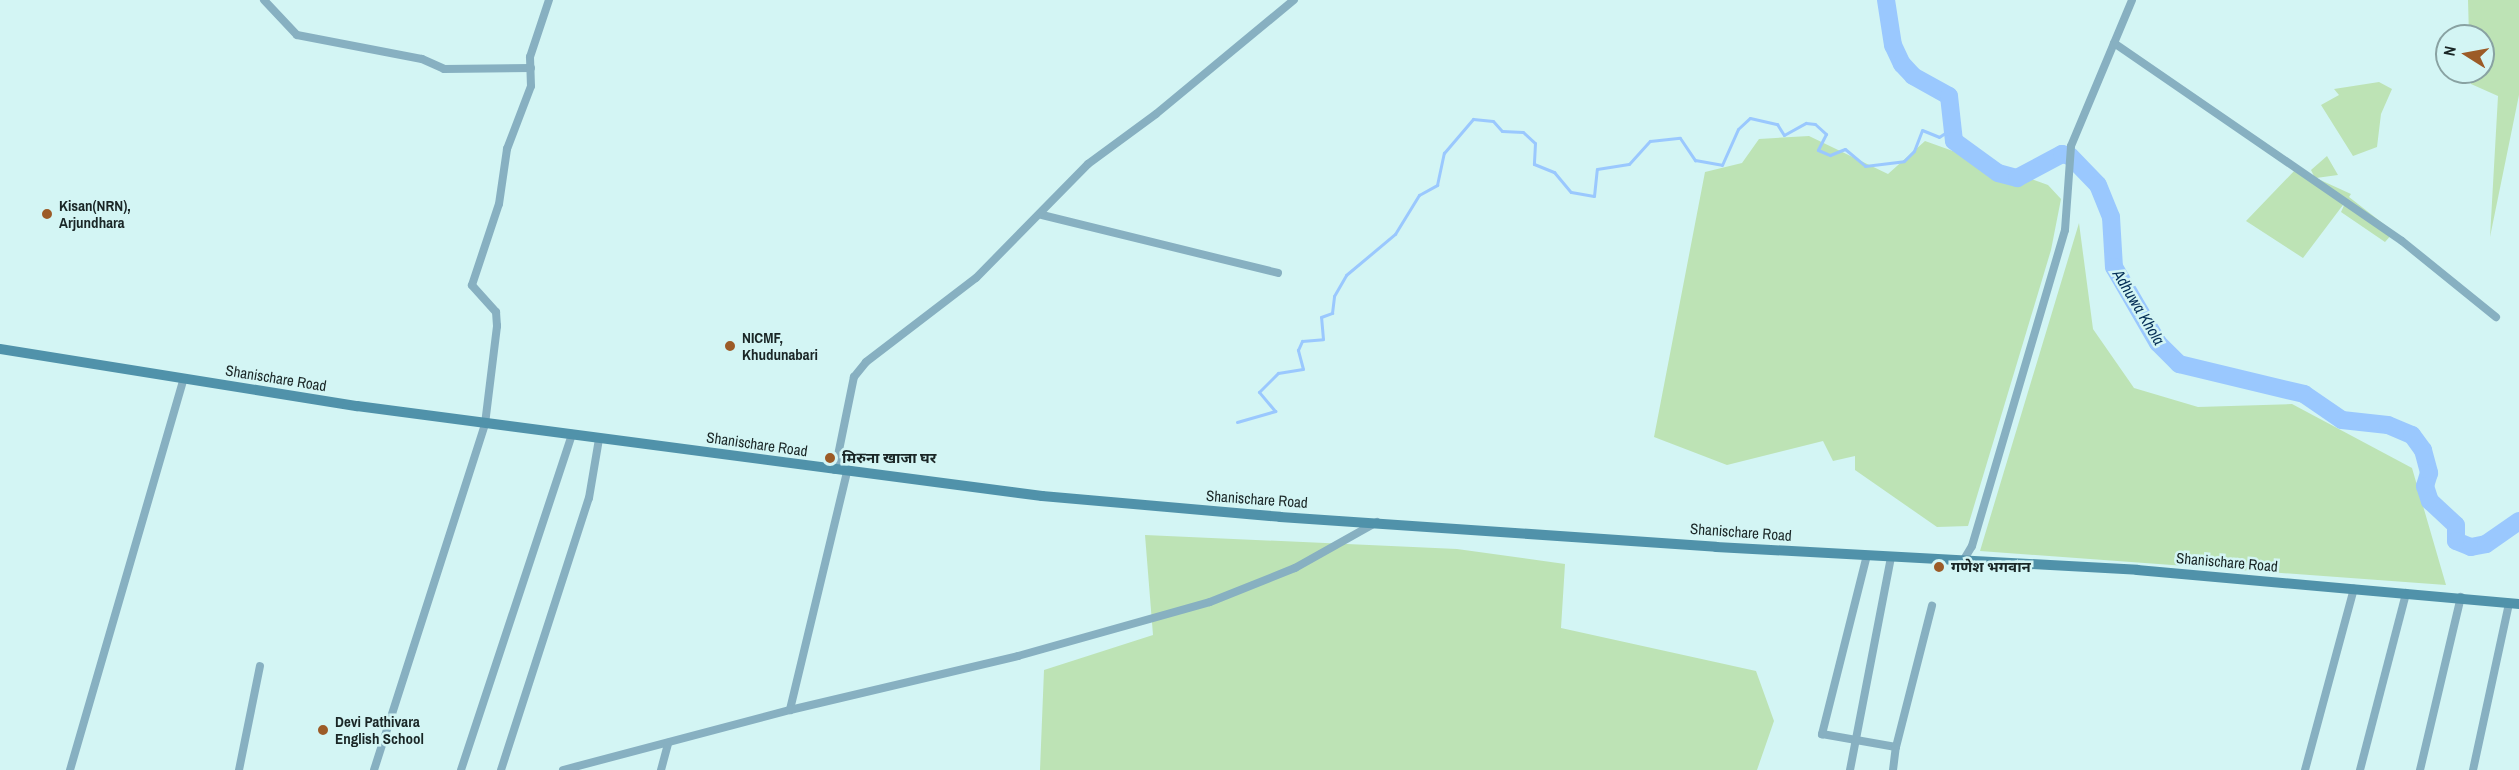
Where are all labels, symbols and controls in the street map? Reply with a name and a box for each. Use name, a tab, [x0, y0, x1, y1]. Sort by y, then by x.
north arrow	[2435, 24, 2495, 84]
text: N	[2438, 44, 2461, 58]
place label: Kisan(NRN), Arjundhara	[59, 196, 131, 231]
marker: Kisan(NRN), Arjundhara	[40, 207, 54, 221]
water label: Adhuwa Khola	[2109, 266, 2169, 348]
place label: NICMF, Khudunabari	[742, 328, 818, 363]
marker: NICMF, Khudunabari	[723, 339, 737, 353]
street label: Shanischare Road	[224, 361, 328, 395]
street label: Shanischare Road	[705, 428, 809, 460]
place label: मिरुना खाजा घर	[842, 449, 936, 467]
marker: मिरुना खाजा घर	[823, 451, 837, 465]
street label: Shanischare Road	[1206, 486, 1308, 512]
street label: Shanischare Road	[1690, 519, 1792, 545]
street label: Shanischare Road	[2175, 549, 2279, 575]
place label: गणेश भगवान	[1951, 558, 2031, 576]
marker: गणेश भगवान	[1932, 560, 1946, 574]
place label: Devi Pathivara English School	[335, 712, 424, 747]
marker: Devi Pathivara English School	[316, 723, 330, 737]

